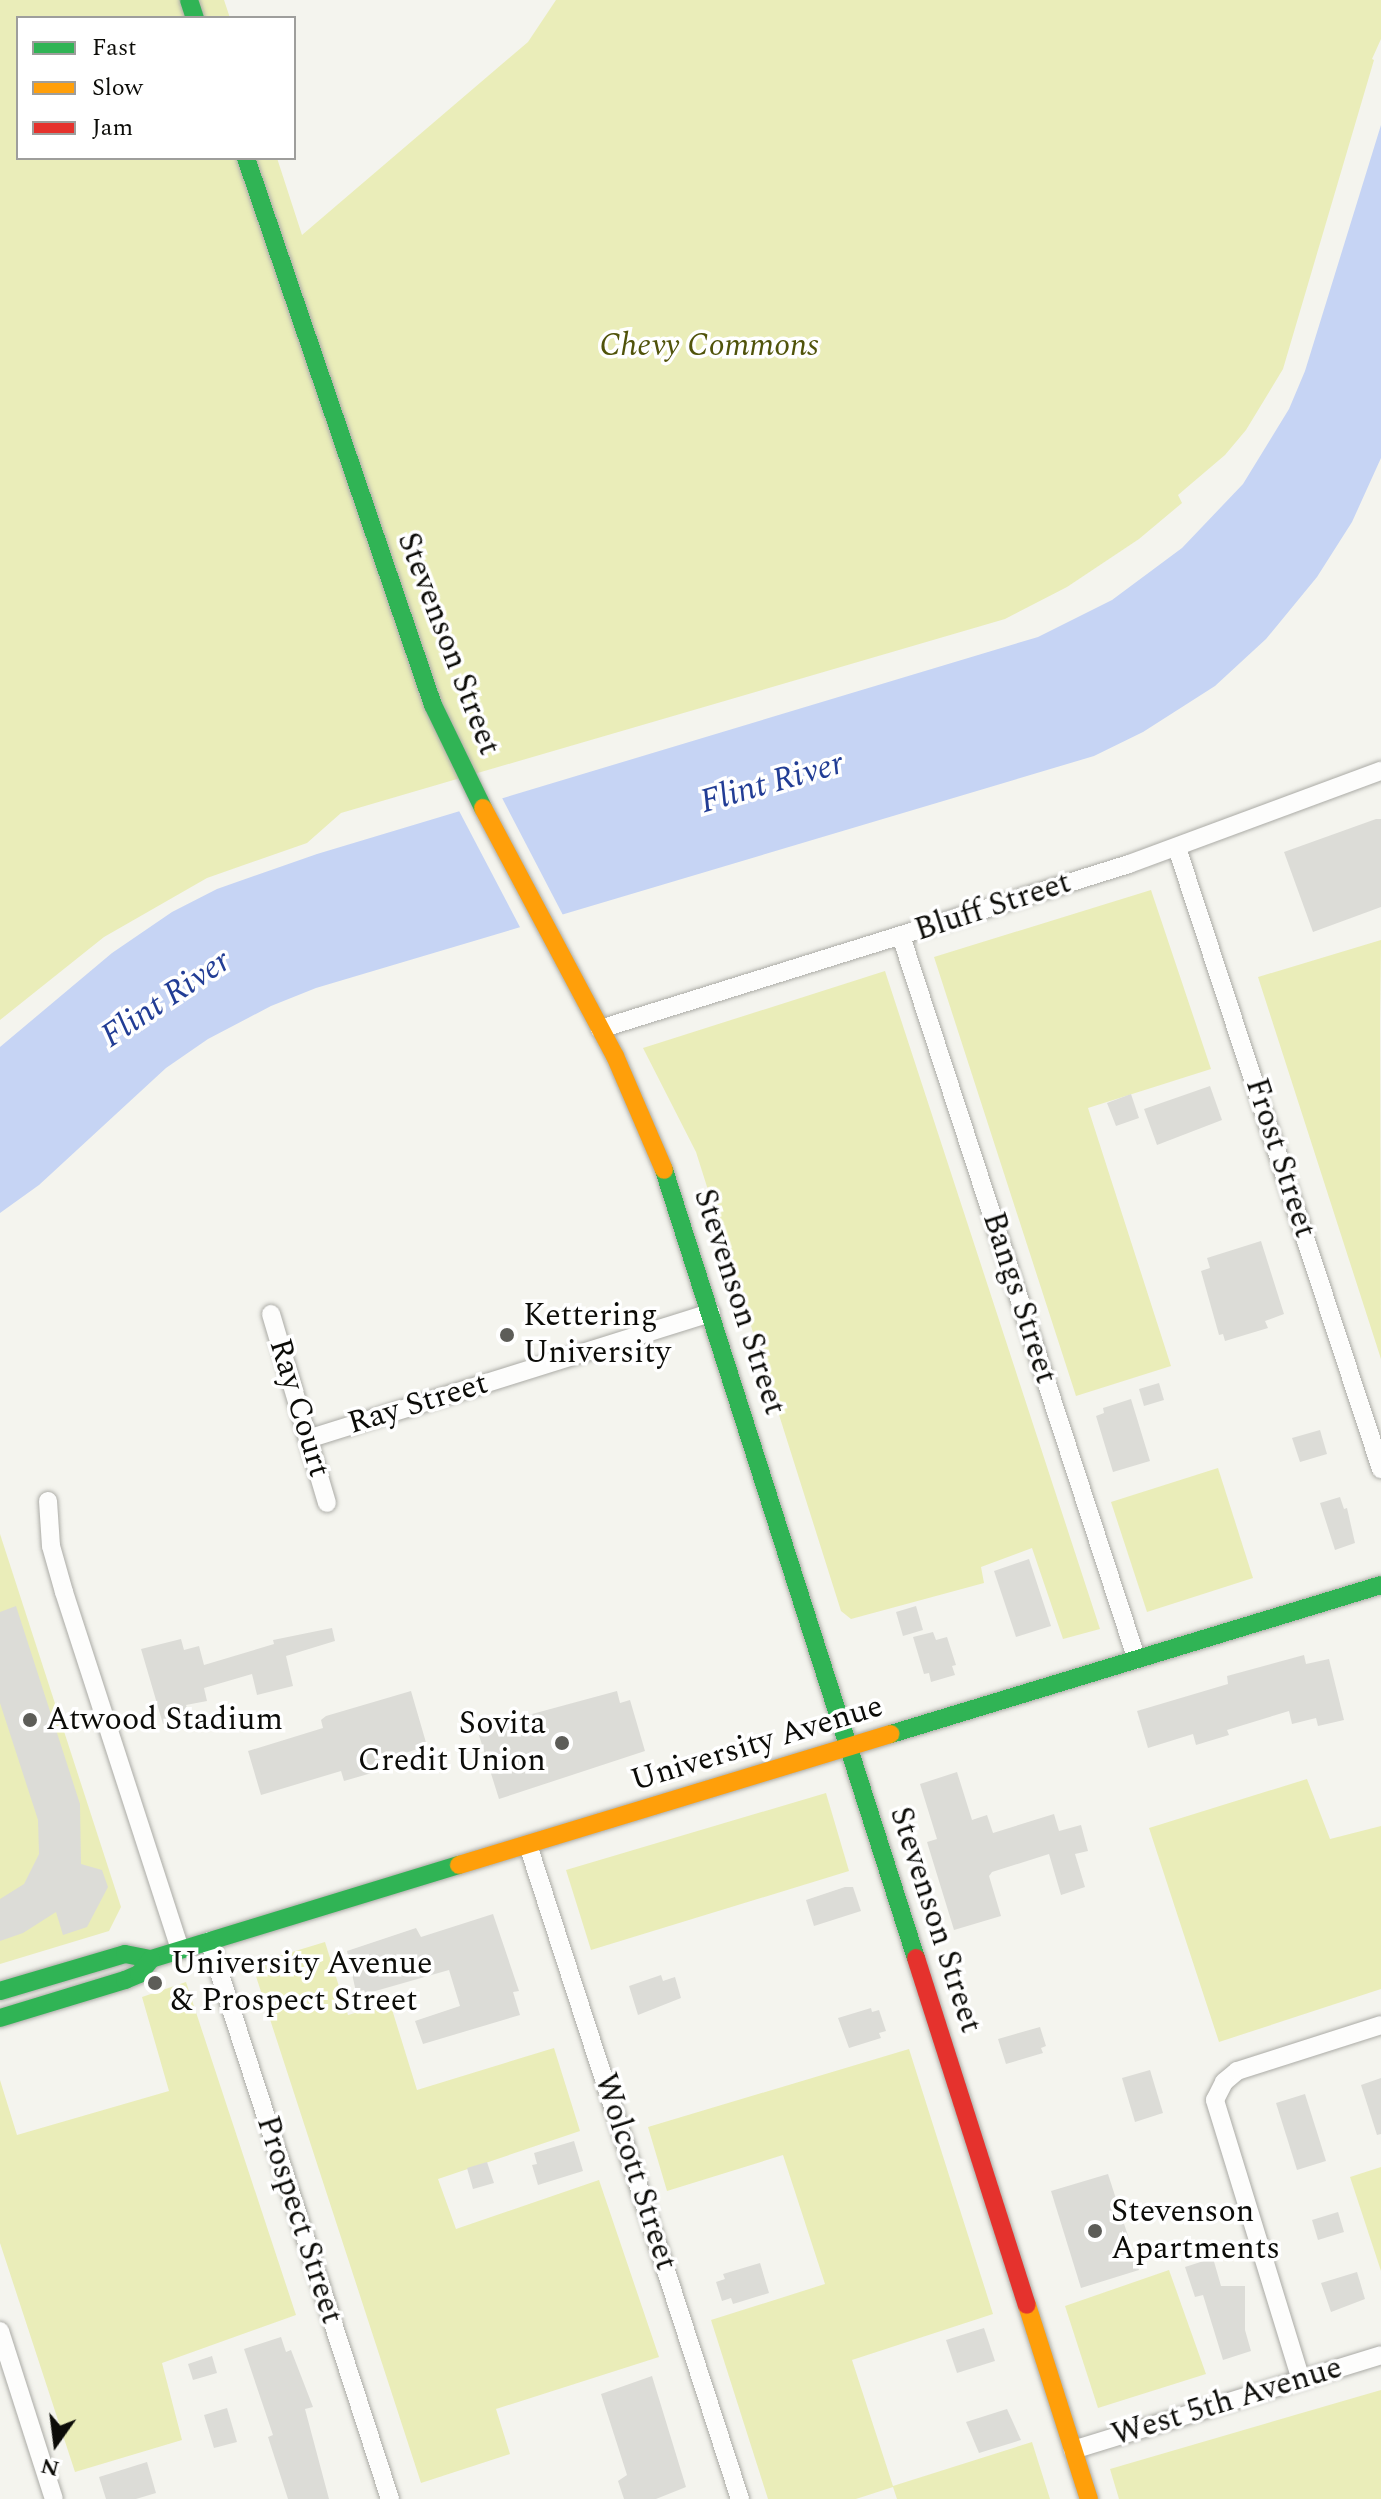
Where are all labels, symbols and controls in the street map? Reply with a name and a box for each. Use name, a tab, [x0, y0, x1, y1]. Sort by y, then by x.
legend	[16, 16, 296, 160]
text: Fast	[92, 30, 137, 66]
text: Slow	[92, 70, 143, 106]
text: Jam	[92, 110, 133, 146]
park label: Chevy Commons	[599, 327, 819, 365]
street label: Stevenson Street	[388, 527, 508, 761]
water label: Flint River	[695, 743, 849, 823]
street label: Bluff Street	[910, 864, 1076, 950]
water label: Flint River	[93, 941, 239, 1057]
street label: Frost Street	[1236, 1073, 1324, 1243]
street label: Stevenson Street	[684, 1184, 794, 1420]
street label: Bangs Street	[973, 1207, 1065, 1389]
place label: Kettering University	[523, 1298, 671, 1373]
marker: Kettering University	[498, 1326, 516, 1344]
street label: Ray Court	[260, 1334, 338, 1482]
street label: Ray Street	[343, 1365, 493, 1443]
street label: University Avenue	[626, 1687, 888, 1801]
place label: Atwood Stadium	[46, 1701, 283, 1739]
place label: Sovita Credit Union	[358, 1706, 546, 1781]
marker: Atwood Stadium	[21, 1711, 39, 1729]
marker: Sovita Credit Union	[553, 1734, 571, 1752]
street label: Stevenson Street	[880, 1802, 990, 2038]
place label: University Avenue & Prospect Street	[171, 1946, 432, 2021]
marker: University Avenue & Prospect Street	[146, 1974, 164, 1992]
street label: Wolcott Street	[585, 2069, 685, 2275]
street label: Prospect Street	[247, 2111, 351, 2329]
place label: Stevenson Apartments	[1111, 2194, 1280, 2269]
marker: Stevenson Apartments	[1086, 2222, 1104, 2240]
street label: West 5th Avenue	[1107, 2349, 1347, 2455]
north arrow	[16, 2403, 96, 2483]
text: N	[37, 2449, 63, 2485]

